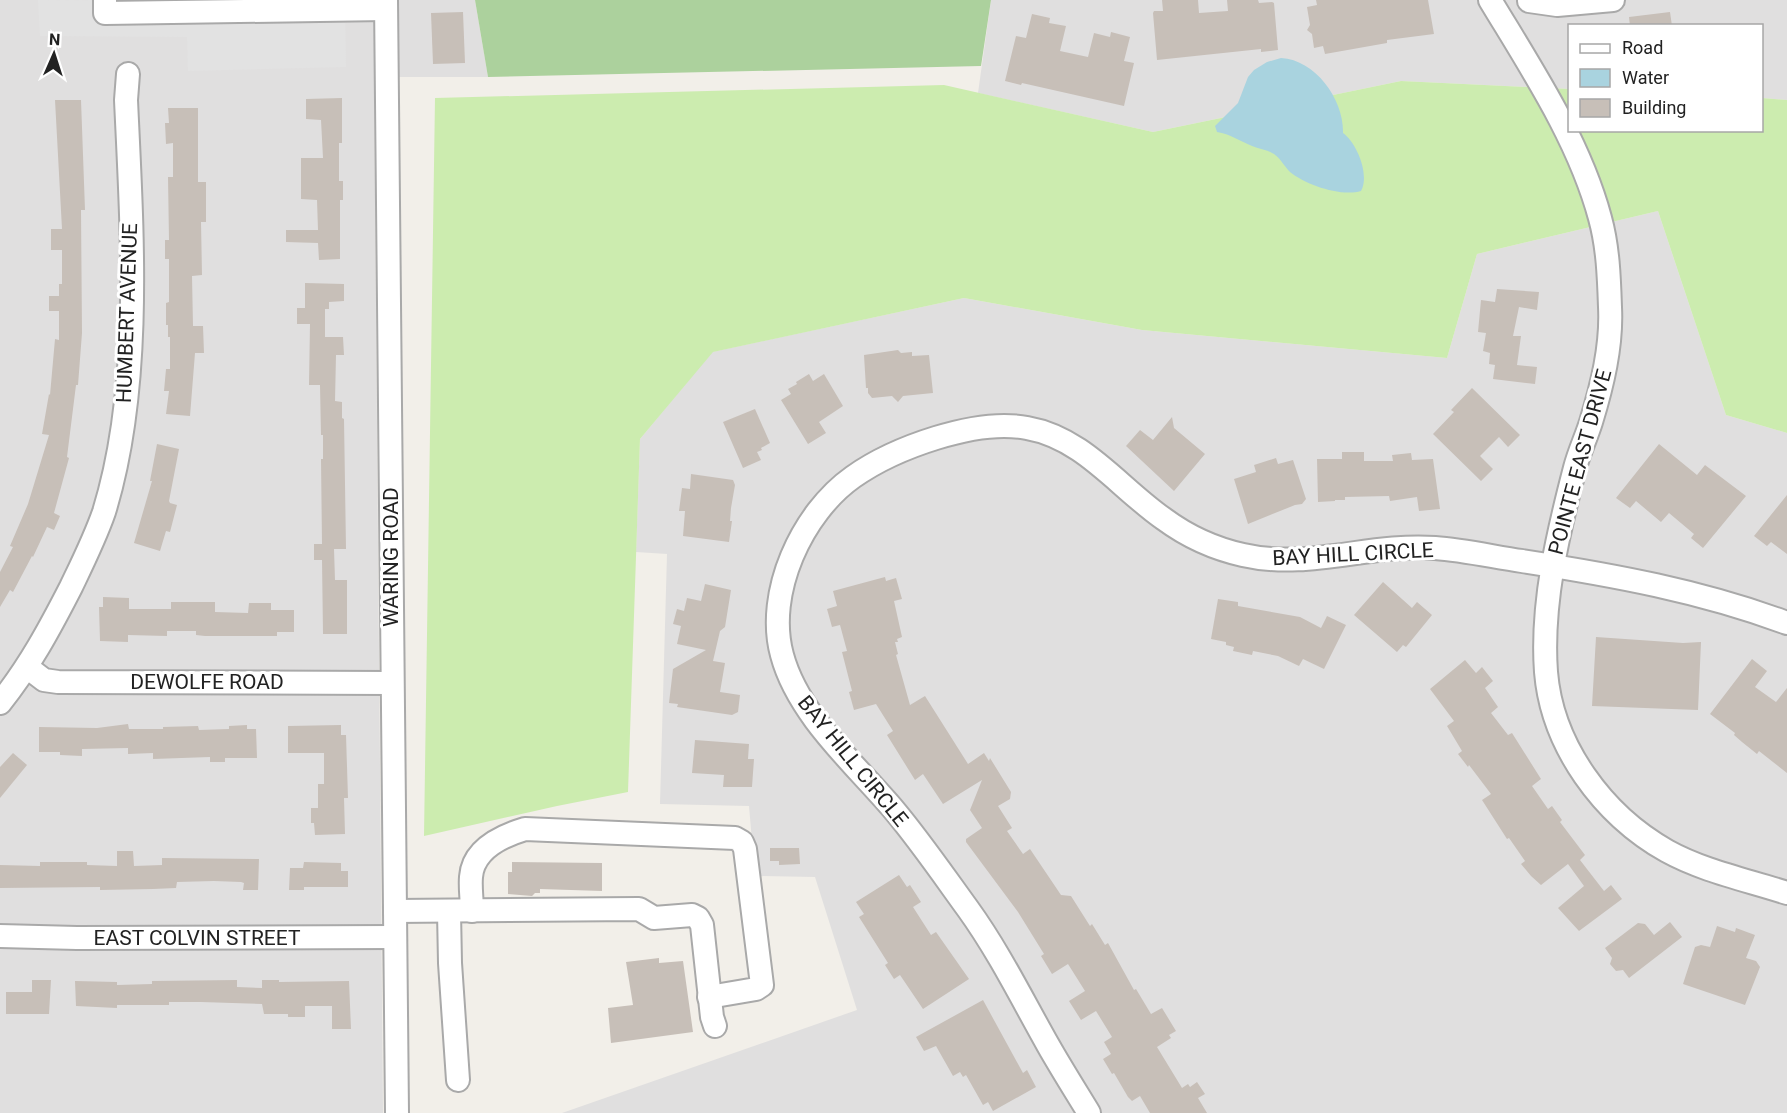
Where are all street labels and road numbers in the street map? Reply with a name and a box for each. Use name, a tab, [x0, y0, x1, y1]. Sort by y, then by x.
street label: HUMBERT AVENUE	[112, 223, 142, 403]
street label: POINTE EAST DRIVE	[1544, 367, 1616, 557]
street label: WARING ROAD	[379, 487, 403, 627]
street label: BAY HILL CIRCLE	[1272, 538, 1434, 570]
street label: DEWOLFE ROAD	[130, 670, 284, 694]
street label: BAY HILL CIRCLE	[793, 691, 913, 831]
street label: EAST COLVIN STREET	[94, 926, 301, 950]

